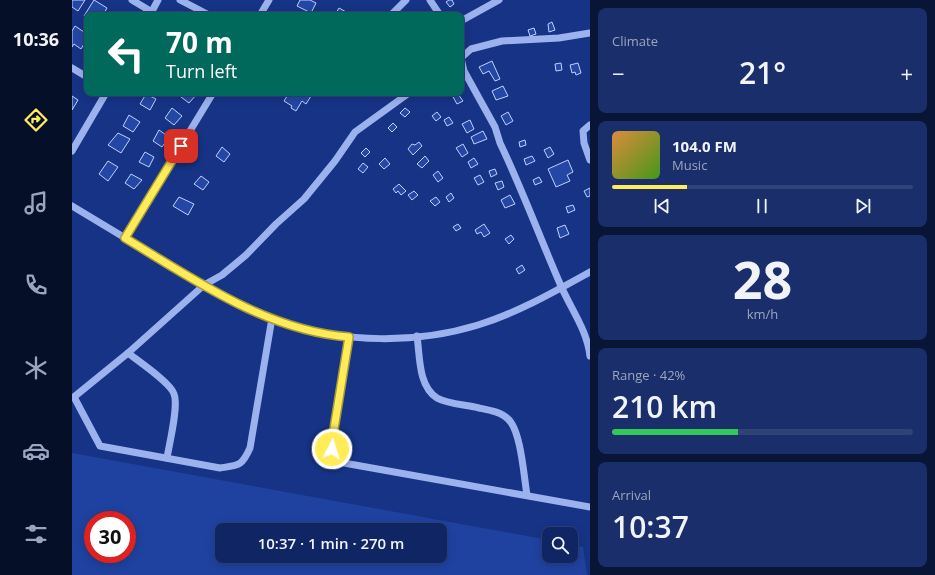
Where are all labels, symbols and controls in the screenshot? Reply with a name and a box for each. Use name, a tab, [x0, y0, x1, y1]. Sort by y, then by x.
text: 70 m	[166, 23, 233, 61]
text: 10:36	[13, 27, 59, 51]
icon: left	[100, 28, 152, 80]
text: Climate	[612, 32, 658, 50]
text: 21°	[739, 52, 786, 93]
text: −	[612, 58, 625, 88]
text: +	[900, 58, 913, 88]
text: Turn left	[166, 59, 237, 83]
icon: directions	[22, 106, 50, 134]
pin	[164, 129, 198, 163]
icon: arrive	[170, 135, 192, 157]
text: 104.0 FM	[672, 136, 737, 156]
text: Music	[672, 156, 707, 174]
icon: music	[22, 189, 50, 217]
icon: previous	[651, 195, 673, 217]
icon: pause	[751, 195, 773, 217]
icon: next	[852, 195, 874, 217]
text: 28	[733, 243, 792, 314]
icon: phone	[22, 271, 50, 299]
text: km/h	[747, 305, 778, 323]
icon: climate	[22, 354, 50, 382]
text: Range · 42%	[612, 366, 685, 384]
text: 210 km	[612, 386, 717, 427]
position arrow	[311, 428, 353, 470]
icon: car	[22, 437, 50, 465]
text: Arrival	[612, 486, 651, 504]
text: 10:37	[612, 506, 689, 547]
speed limit sign: 30	[84, 511, 136, 563]
icon: filters	[22, 520, 50, 548]
map controls	[542, 527, 578, 563]
button: search	[542, 527, 578, 563]
text: 10:37 · 1 min · 270 m	[258, 533, 404, 553]

